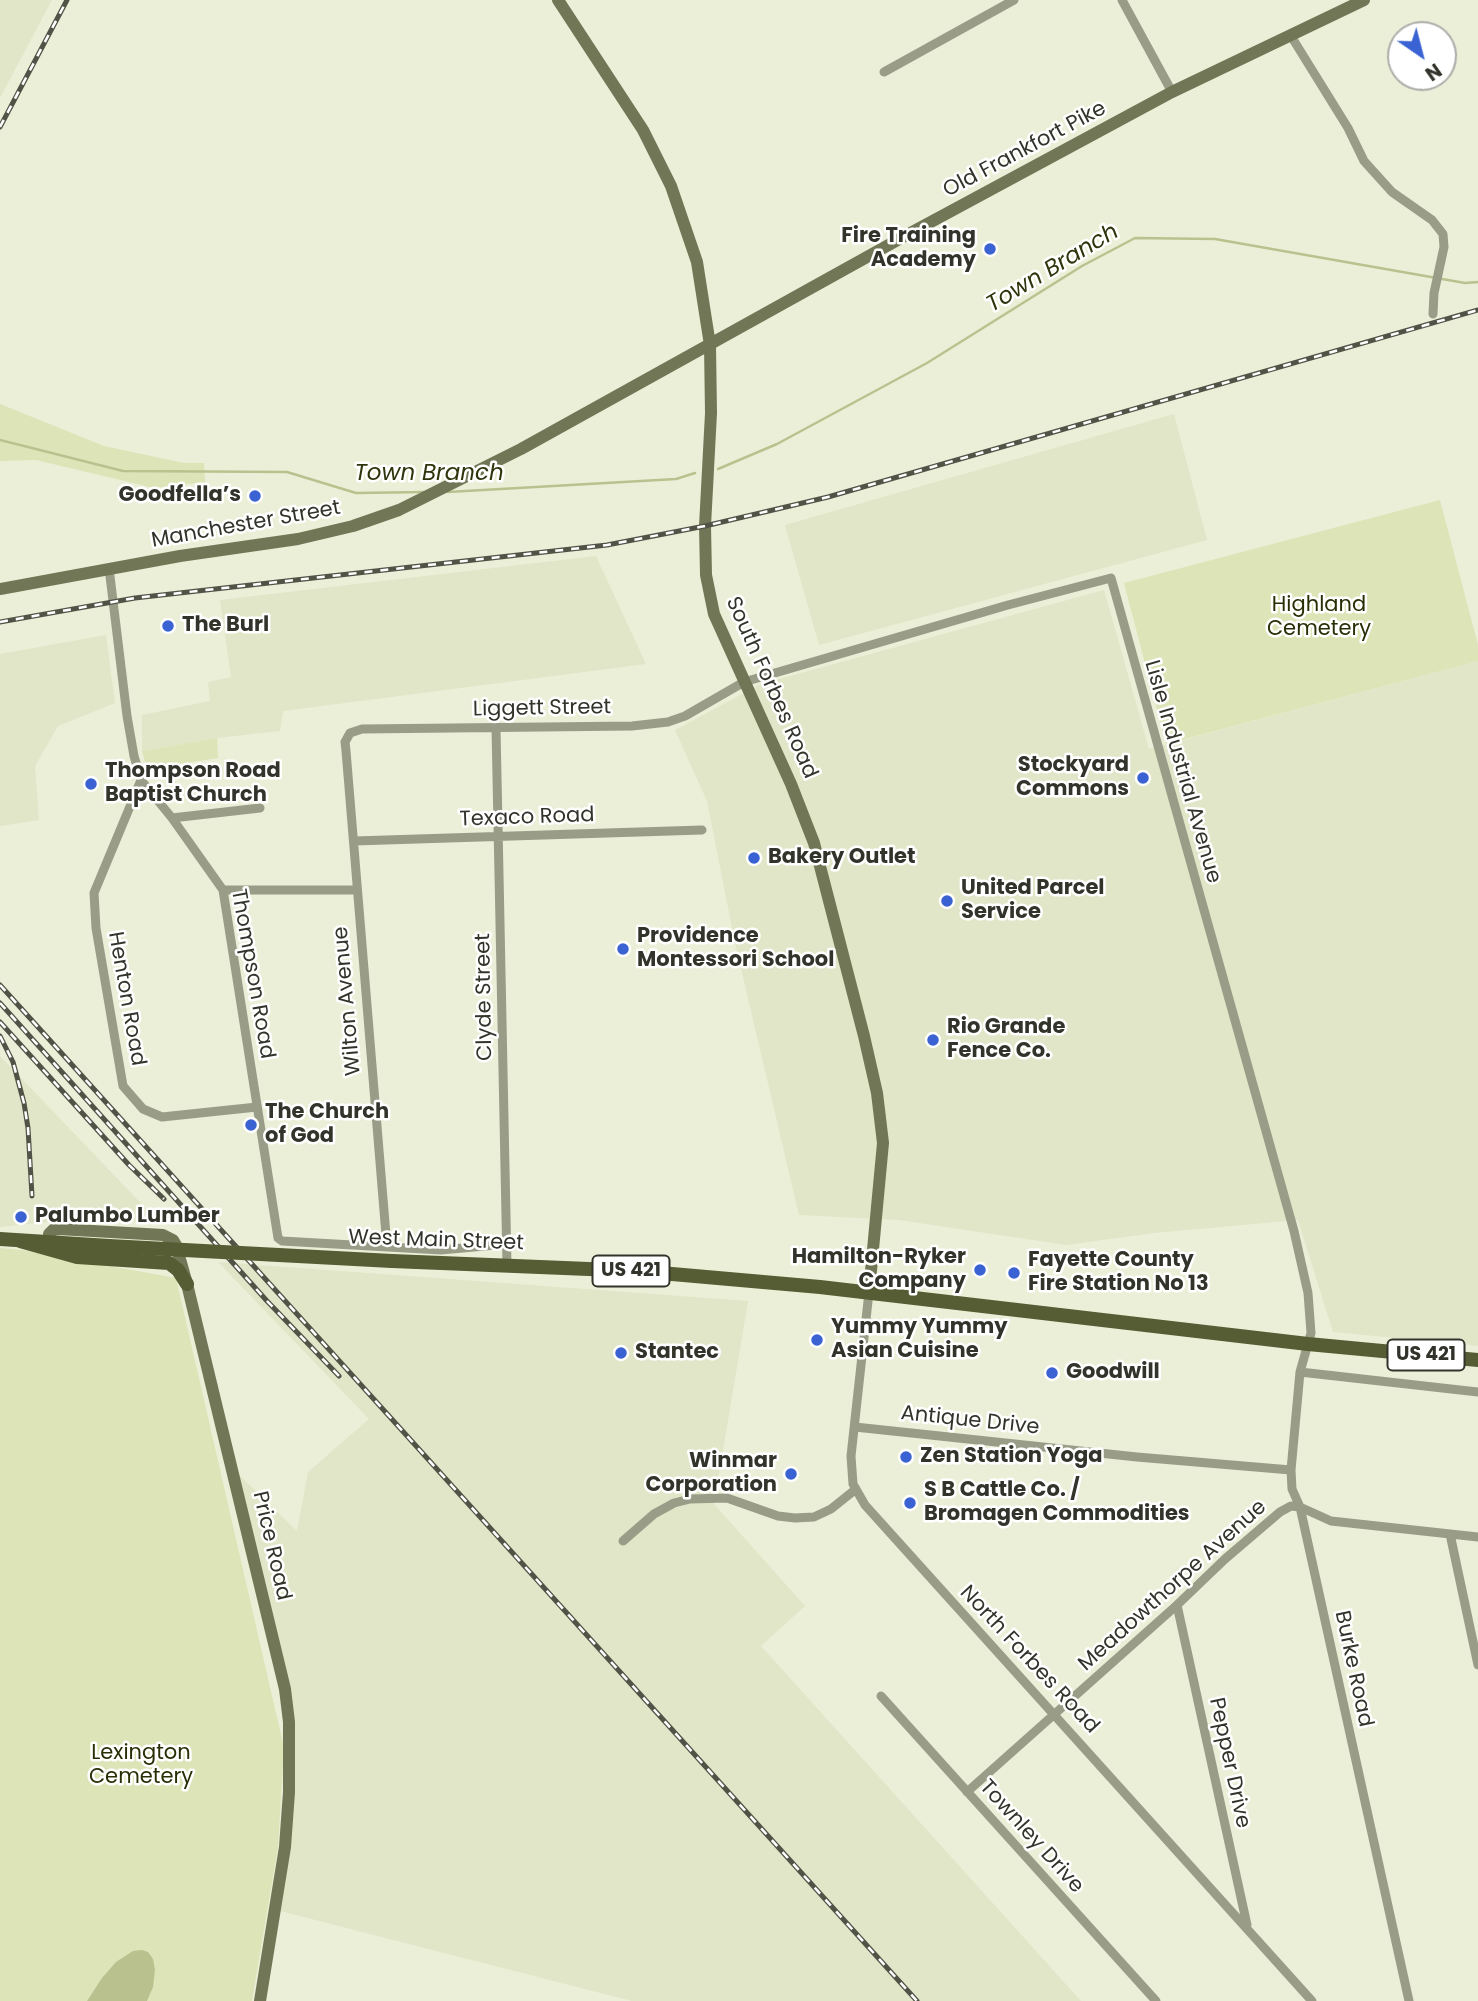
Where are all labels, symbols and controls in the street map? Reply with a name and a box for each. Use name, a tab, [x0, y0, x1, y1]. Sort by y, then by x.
north arrow	[1387, 21, 1457, 91]
text: N	[1420, 57, 1447, 87]
street label: Old Frankfort Pike	[939, 96, 1111, 204]
water label: Town Branch	[982, 219, 1124, 319]
place label: Fire Training Academy	[841, 224, 976, 274]
marker: Fire Training Academy	[982, 241, 998, 257]
water label: Town Branch	[354, 460, 504, 488]
place label: Goodfella’s	[119, 483, 241, 509]
marker: Goodfella’s	[247, 488, 263, 504]
street label: Manchester Street	[150, 496, 342, 554]
street label: South Forbes Road	[720, 593, 822, 783]
park label: Highland Cemetery	[1267, 593, 1371, 643]
place label: The Burl	[182, 613, 269, 639]
marker: The Burl	[160, 618, 176, 634]
street label: Lisle Industrial Avenue	[1138, 658, 1226, 886]
street label: Liggett Street	[473, 695, 611, 723]
place label: Stockyard Commons	[1016, 753, 1129, 803]
place label: Thompson Road Baptist Church	[105, 759, 281, 809]
marker: Stockyard Commons	[1135, 770, 1151, 786]
marker: Thompson Road Baptist Church	[83, 776, 99, 792]
street label: Texaco Road	[459, 803, 595, 833]
place label: Bakery Outlet	[768, 845, 916, 871]
marker: Bakery Outlet	[746, 850, 762, 866]
place label: United Parcel Service	[961, 876, 1105, 926]
street label: Thompson Road	[225, 887, 279, 1061]
marker: United Parcel Service	[939, 893, 955, 909]
place label: Providence Montessori School	[637, 924, 834, 974]
street label: Wilton Avenue	[329, 925, 367, 1077]
street label: Henton Road	[102, 930, 150, 1068]
street label: Clyde Street	[471, 933, 499, 1061]
marker: Providence Montessori School	[615, 941, 631, 957]
place label: Rio Grande Fence Co.	[947, 1015, 1065, 1065]
marker: Rio Grande Fence Co.	[925, 1032, 941, 1048]
place label: The Church of God	[265, 1100, 389, 1150]
marker: The Church of God	[243, 1117, 259, 1133]
place label: Palumbo Lumber	[35, 1204, 220, 1230]
marker: Palumbo Lumber	[13, 1209, 29, 1225]
street label: West Main Street	[348, 1225, 524, 1257]
place label: Hamilton-Ryker Company	[792, 1245, 966, 1295]
place label: Fayette County Fire Station No 13	[1028, 1248, 1209, 1298]
road number: US 421	[592, 1256, 670, 1287]
marker: Hamilton-Ryker Company	[972, 1262, 988, 1278]
marker: Fayette County Fire Station No 13	[1006, 1265, 1022, 1281]
place label: Yummy Yummy Asian Cuisine	[831, 1315, 1007, 1365]
marker: Yummy Yummy Asian Cuisine	[809, 1332, 825, 1348]
place label: Stantec	[635, 1340, 719, 1366]
road number: US 421	[1388, 1340, 1464, 1371]
marker: Stantec	[613, 1345, 629, 1361]
place label: Goodwill	[1066, 1360, 1160, 1386]
marker: Goodwill	[1044, 1365, 1060, 1381]
street label: Antique Drive	[899, 1401, 1041, 1441]
place label: Zen Station Yoga	[920, 1444, 1102, 1470]
place label: Winmar Corporation	[645, 1449, 777, 1499]
marker: Zen Station Yoga	[898, 1449, 914, 1465]
marker: Winmar Corporation	[783, 1466, 799, 1482]
place label: S B Cattle Co. / Bromagen Commodities	[924, 1478, 1190, 1528]
street label: Price Road	[246, 1489, 296, 1603]
marker: S B Cattle Co. / Bromagen Commodities	[902, 1495, 918, 1511]
street label: Meadowthorpe Avenue	[1074, 1495, 1272, 1677]
street label: North Forbes Road	[954, 1581, 1104, 1739]
street label: Burke Road	[1328, 1609, 1378, 1729]
street label: Pepper Drive	[1203, 1695, 1255, 1831]
park label: Lexington Cemetery	[89, 1741, 193, 1791]
street label: Townley Drive	[974, 1775, 1088, 1899]

